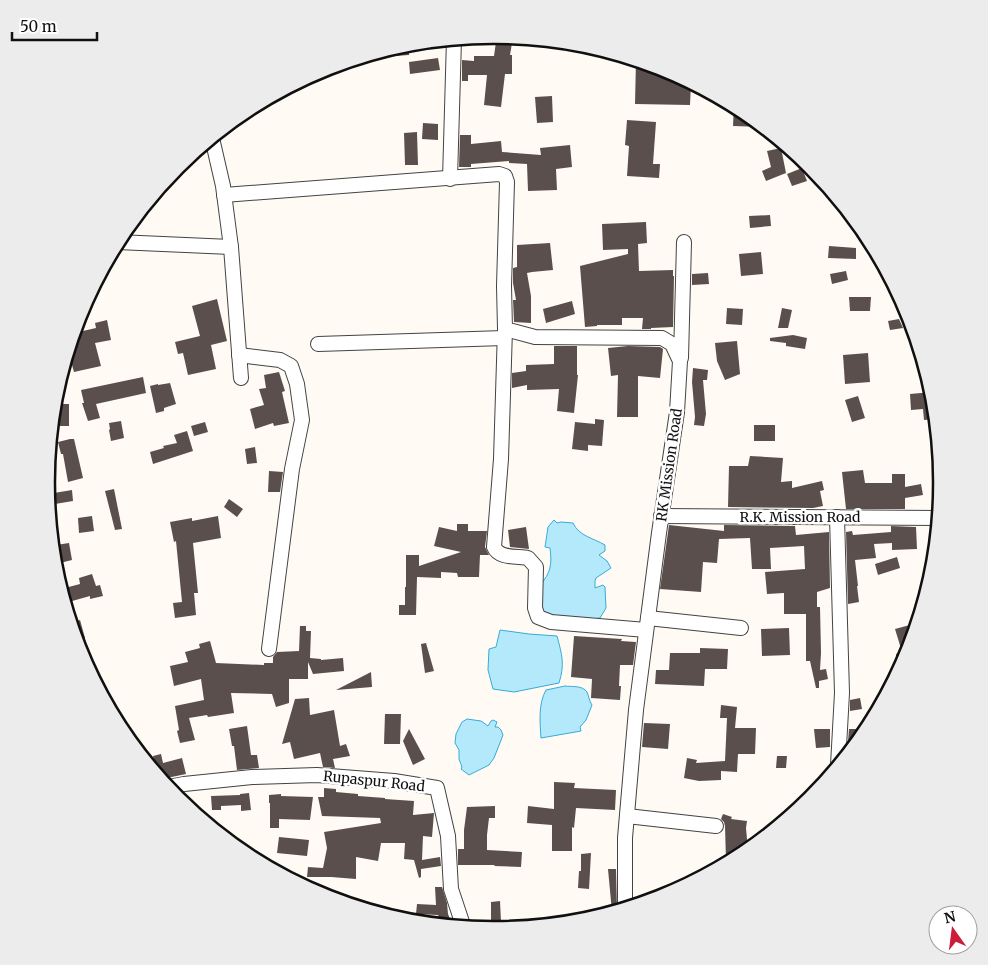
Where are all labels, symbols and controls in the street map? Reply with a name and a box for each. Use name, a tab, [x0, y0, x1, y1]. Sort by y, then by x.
scale bar	[12, 10, 98, 42]
text: 50 m	[20, 17, 57, 36]
street label: RK Mission Road	[652, 407, 686, 523]
street label: R.K. Mission Road	[740, 508, 861, 526]
street label: Rupaspur Road	[322, 767, 426, 795]
north arrow	[928, 905, 978, 955]
text: N	[942, 907, 957, 927]

